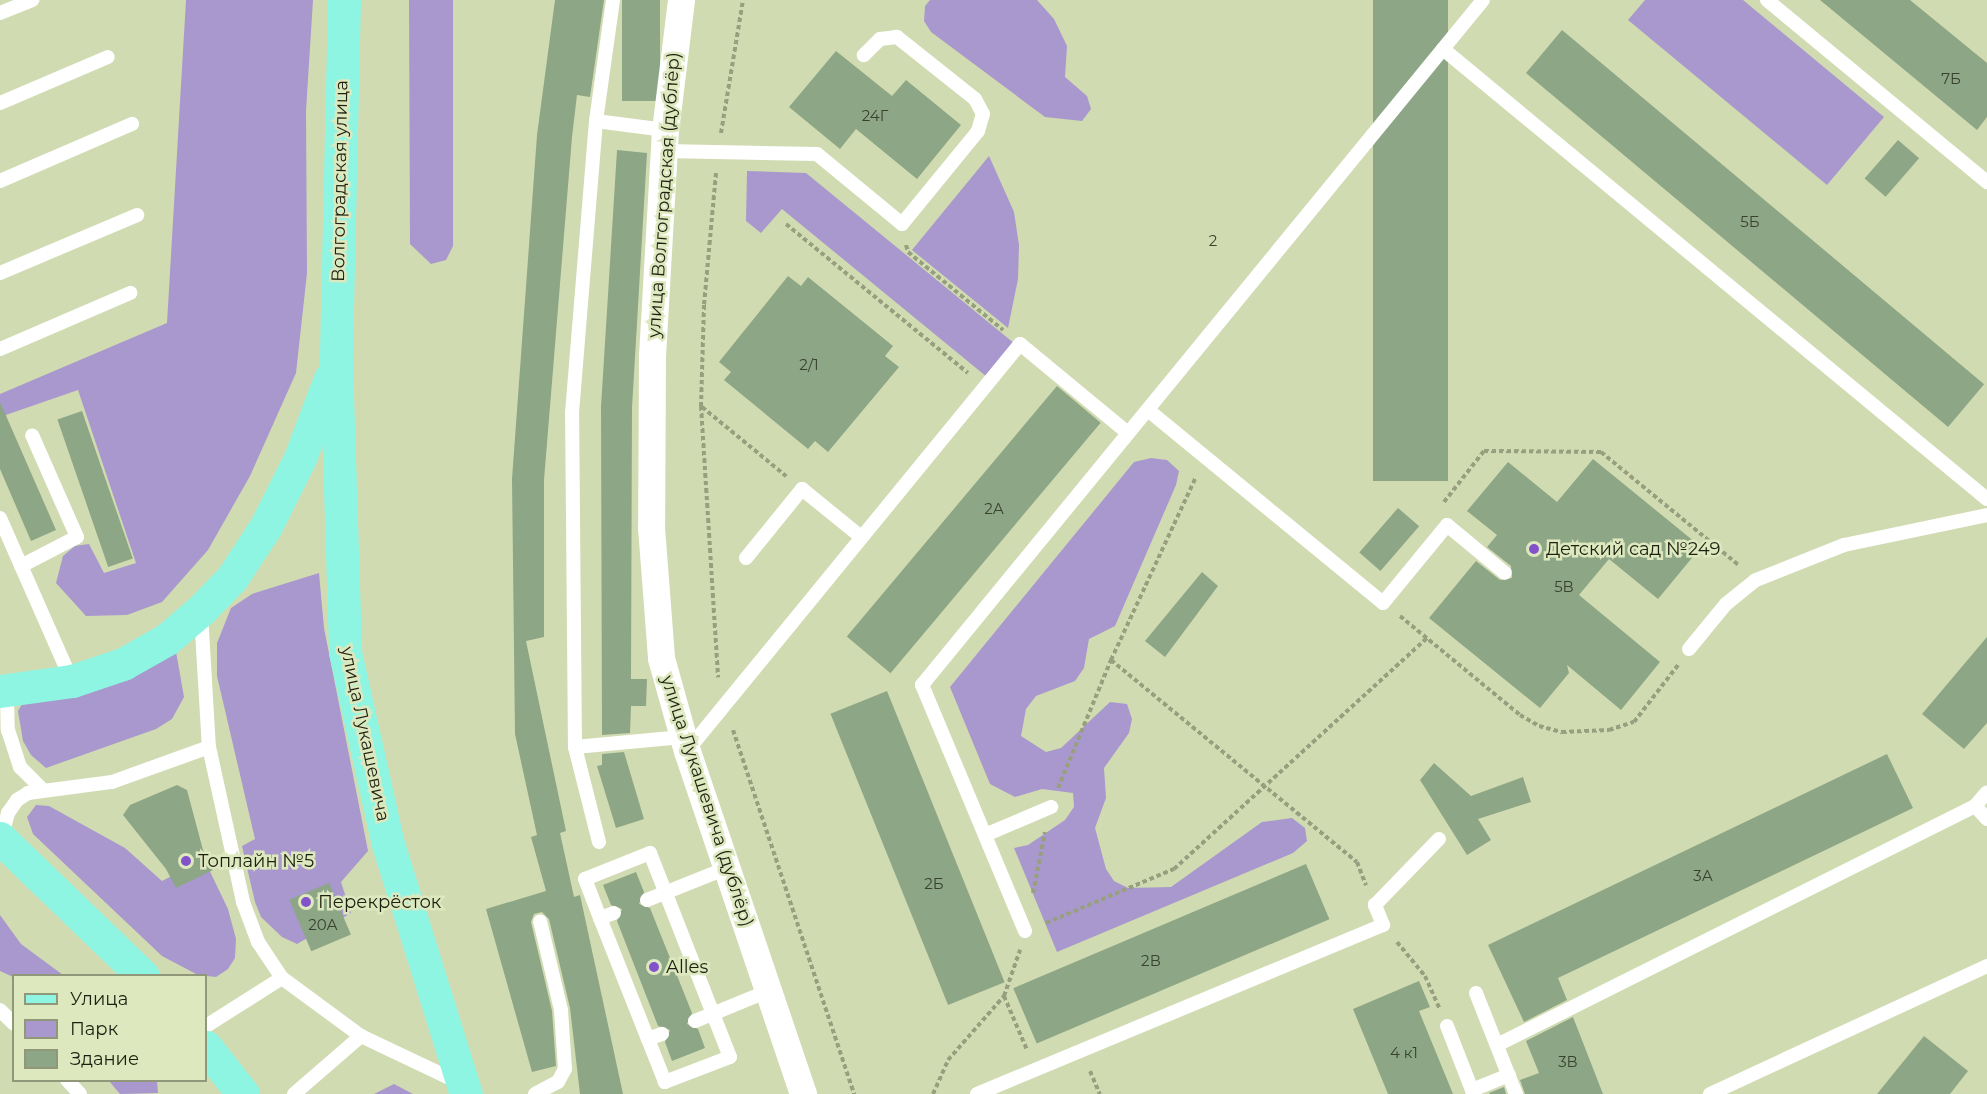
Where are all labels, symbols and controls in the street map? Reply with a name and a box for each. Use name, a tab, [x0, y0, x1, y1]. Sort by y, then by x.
street label: улица Волгоградская (дублёр)	[643, 51, 685, 339]
house number: 7Б	[1941, 70, 1961, 88]
street label: Волгоградская улица	[327, 80, 353, 282]
house number: 24Г	[862, 107, 888, 125]
house number: 5Б	[1740, 213, 1760, 231]
house number: 2	[1209, 232, 1217, 250]
house number: 2/1	[799, 356, 819, 374]
house number: 2А	[984, 500, 1004, 518]
place label: Детский сад №249	[1546, 538, 1720, 560]
marker: Детский сад №249	[1527, 542, 1541, 556]
house number: 5В	[1554, 578, 1574, 596]
street label: улица Лукашевича	[336, 645, 394, 823]
street label: улица Лукашевича (дублёр)	[656, 673, 758, 929]
place label: Топлайн №5	[198, 850, 314, 872]
marker: Топлайн №5	[179, 854, 193, 868]
house number: 3А	[1693, 867, 1713, 885]
house number: 2Б	[924, 875, 944, 893]
place label: Перекрёсток	[318, 891, 441, 913]
marker: Перекрёсток	[299, 895, 313, 909]
house number: 20А	[308, 916, 338, 934]
house number: 2В	[1141, 952, 1161, 970]
place label: Alles	[666, 956, 708, 978]
marker: Alles	[647, 960, 661, 974]
legend	[12, 974, 207, 1082]
text: Улица	[70, 988, 128, 1010]
text: Парк	[70, 1018, 118, 1040]
house number: 4 к1	[1390, 1044, 1418, 1062]
text: Здание	[70, 1048, 139, 1070]
house number: 3В	[1558, 1053, 1578, 1071]

